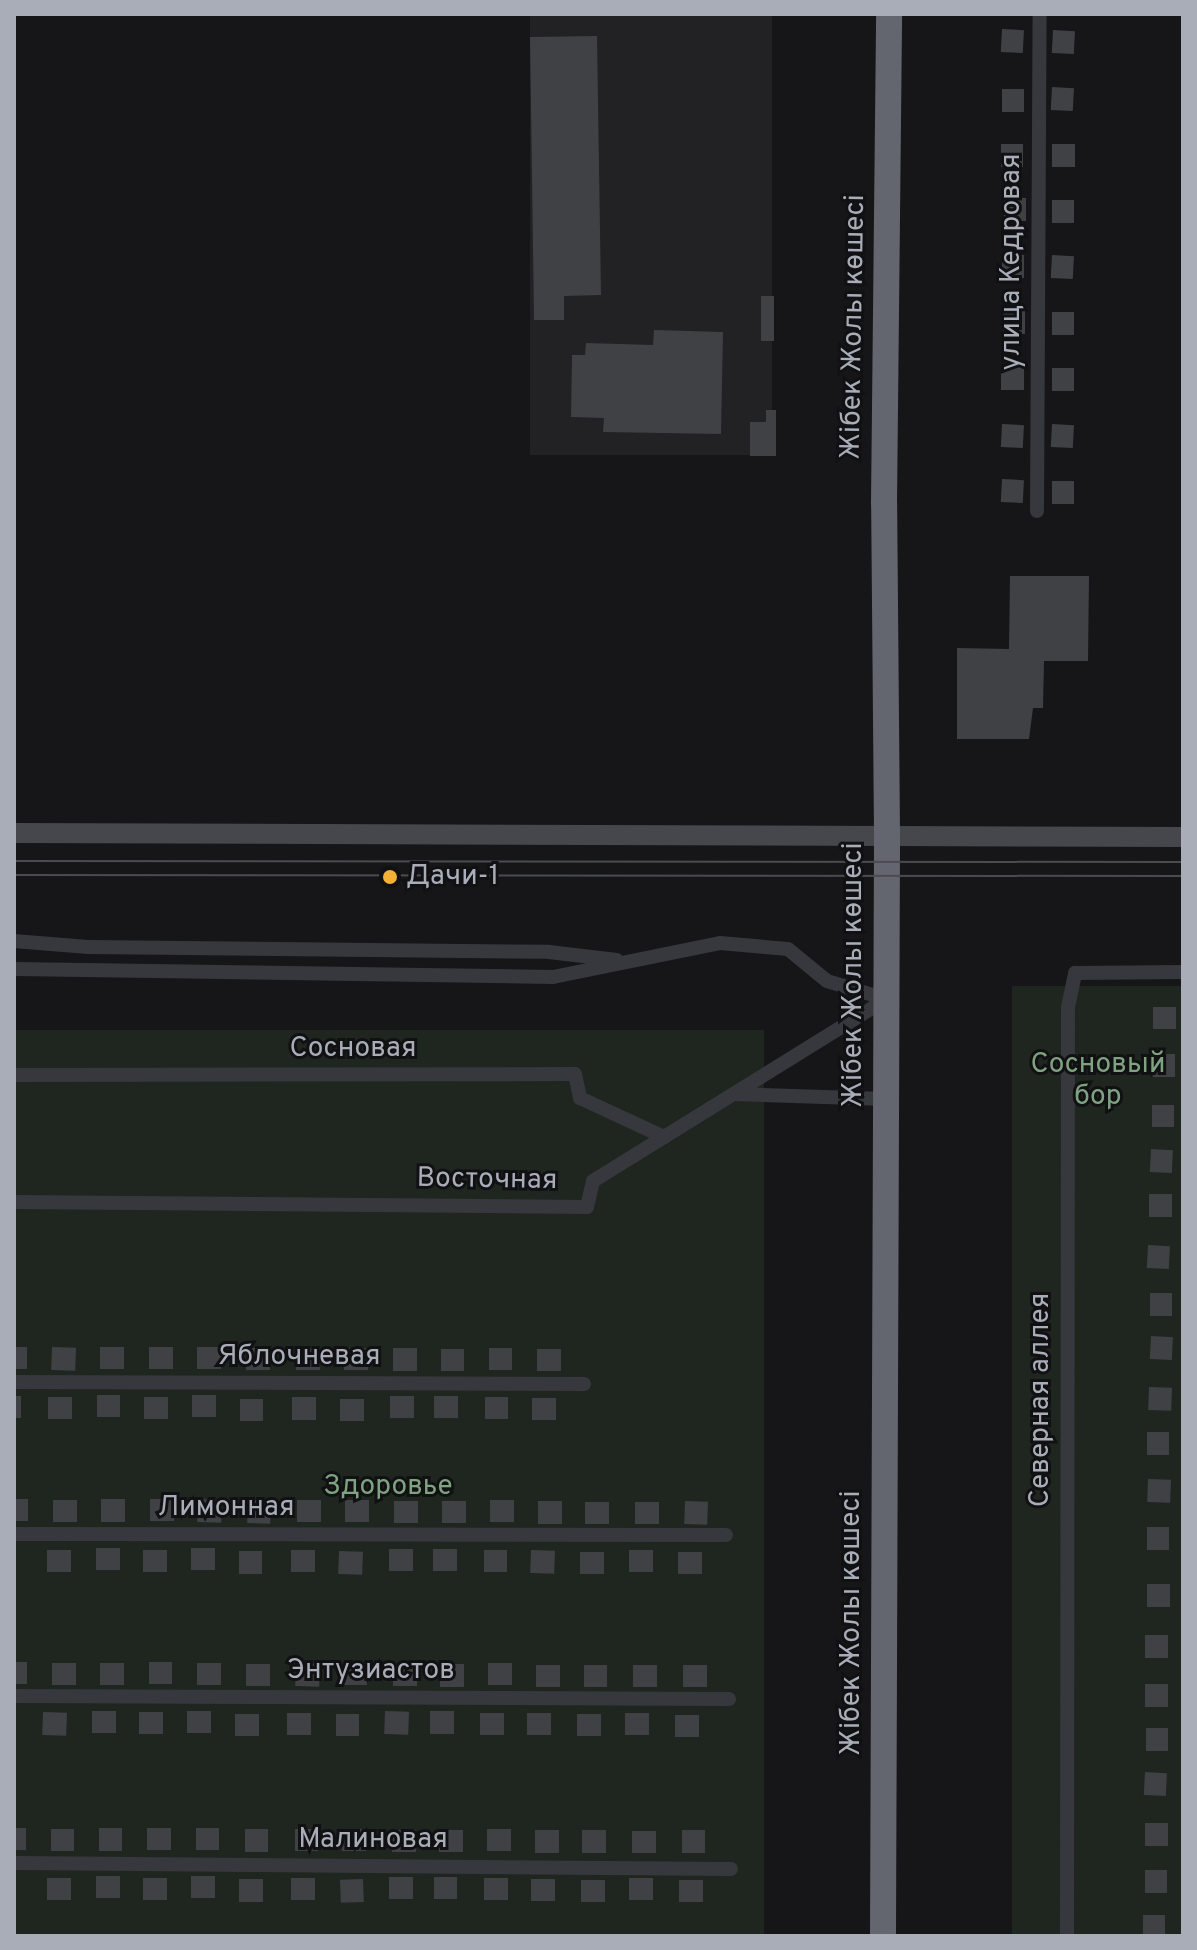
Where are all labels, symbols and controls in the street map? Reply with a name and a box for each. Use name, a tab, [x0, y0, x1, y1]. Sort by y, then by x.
street label: улица Кедровая	[995, 153, 1029, 371]
street label: Жібек Жолы көшесі	[835, 194, 873, 460]
street label: Жібек Жолы көшесі	[837, 842, 871, 1108]
place label: Дачи-1	[406, 860, 499, 894]
marker: Дачи-1	[381, 868, 399, 886]
street label: Сосновая	[290, 1032, 416, 1066]
park label: Сосновый бор	[1031, 1048, 1165, 1114]
street label: Восточная	[416, 1162, 558, 1198]
street label: Северная аллея	[1024, 1293, 1058, 1507]
street label: Яблочневая	[217, 1340, 381, 1374]
park label: Здоровье	[323, 1470, 453, 1504]
street label: Жібек Жолы көшесі	[835, 1490, 869, 1756]
street label: Лимонная	[157, 1491, 295, 1525]
street label: Энтузиастов	[287, 1654, 455, 1688]
street label: Малиновая	[298, 1823, 448, 1857]

